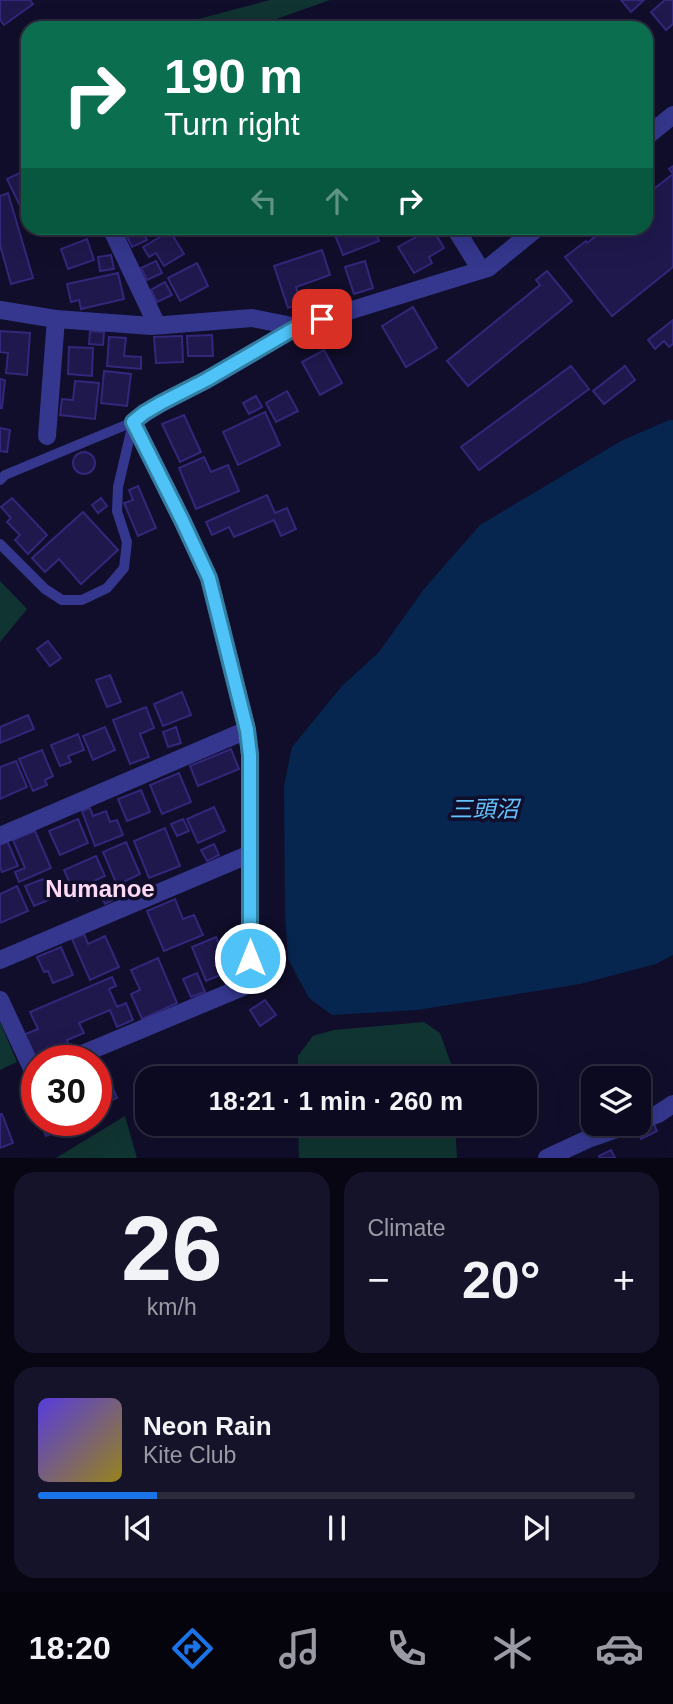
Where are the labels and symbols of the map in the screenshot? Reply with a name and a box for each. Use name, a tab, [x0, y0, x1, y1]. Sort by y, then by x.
pin	[292, 289, 352, 349]
water label: 三頭沼	[450, 796, 522, 822]
district label: Numanoe	[45, 875, 155, 902]
position arrow	[213, 921, 287, 995]
speed limit sign: 30	[21, 1045, 112, 1136]

